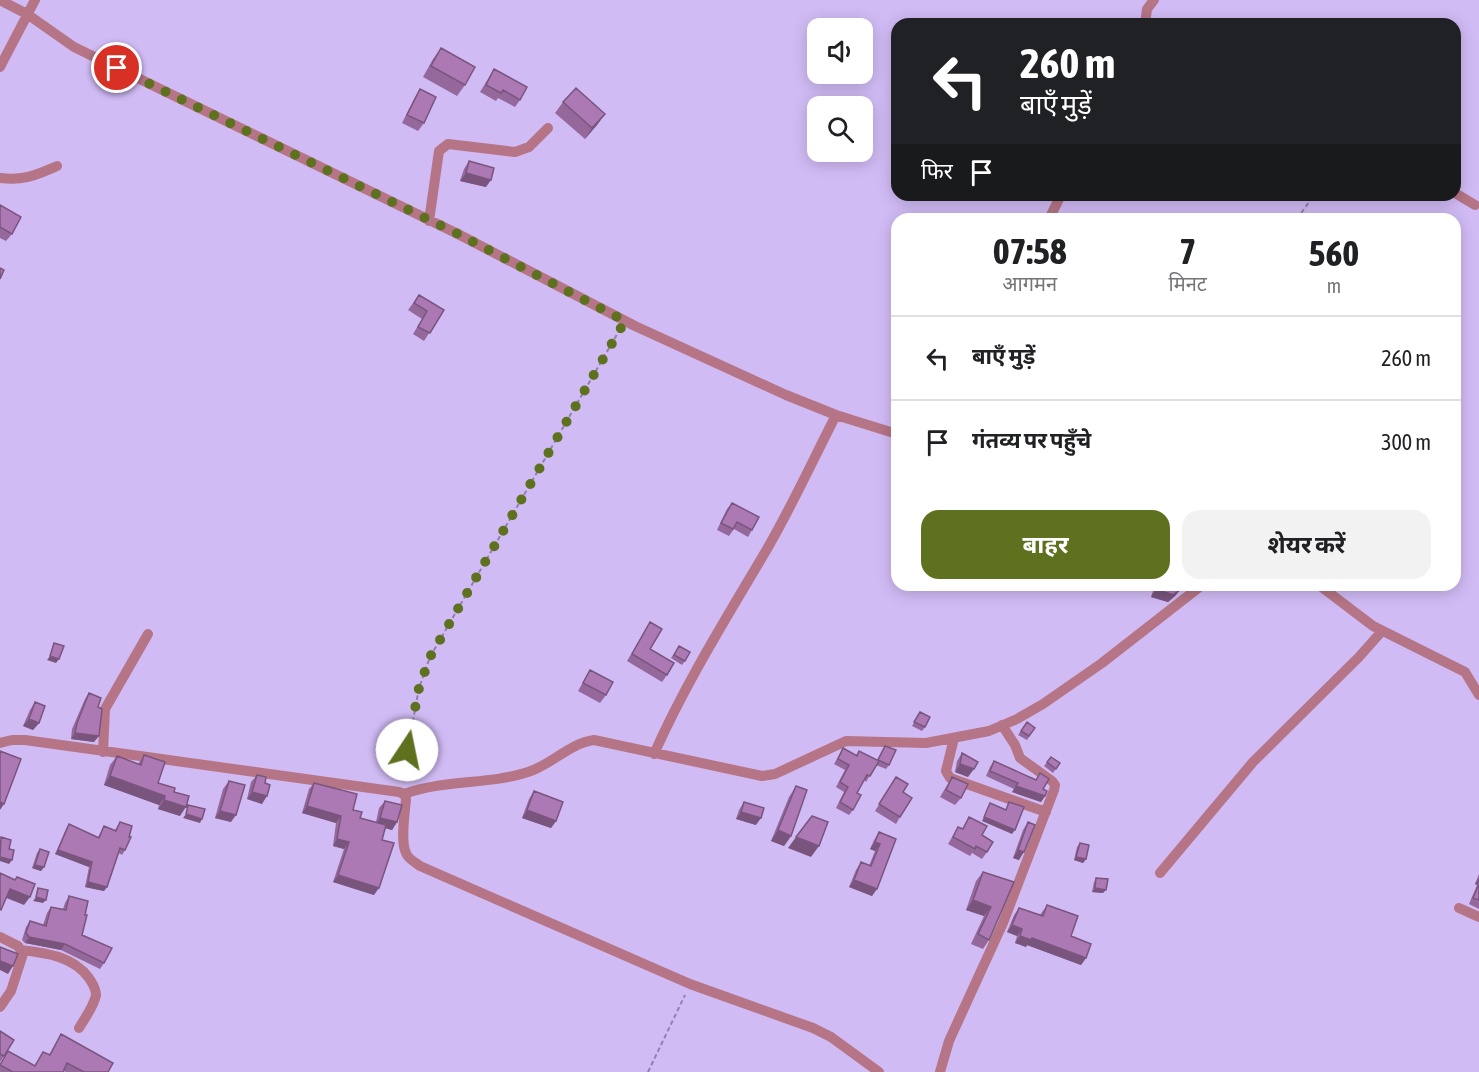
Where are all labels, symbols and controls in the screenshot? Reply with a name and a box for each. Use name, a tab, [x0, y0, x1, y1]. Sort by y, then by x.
map controls	[807, 18, 873, 162]
button: sound	[807, 18, 873, 84]
text: 260 m	[1020, 39, 1115, 87]
pin	[91, 42, 142, 93]
icon: left	[921, 42, 999, 120]
icon: arrive	[100, 51, 133, 84]
text: बाएँ मुड़ें	[1020, 89, 1092, 120]
button: search	[807, 96, 873, 162]
icon: arrive	[965, 156, 998, 189]
text: फिर	[921, 158, 953, 184]
text: 07:58	[993, 230, 1067, 272]
text: 7	[1179, 230, 1196, 272]
text: 560	[1309, 232, 1359, 274]
text: आगमन	[1002, 272, 1057, 295]
text: मिनट	[1169, 272, 1207, 295]
text: m	[1327, 274, 1341, 297]
icon: left	[921, 342, 954, 375]
text: बाएँ मुड़ें	[972, 343, 1035, 369]
text: 260 m	[1381, 345, 1431, 371]
icon: arrive	[921, 426, 954, 459]
text: गंतव्य पर पहुँचे	[972, 427, 1091, 453]
text: 300 m	[1381, 429, 1431, 455]
button: बाहर	[921, 510, 1170, 579]
button: शेयर करें	[1182, 510, 1431, 579]
position arrow	[375, 718, 439, 782]

